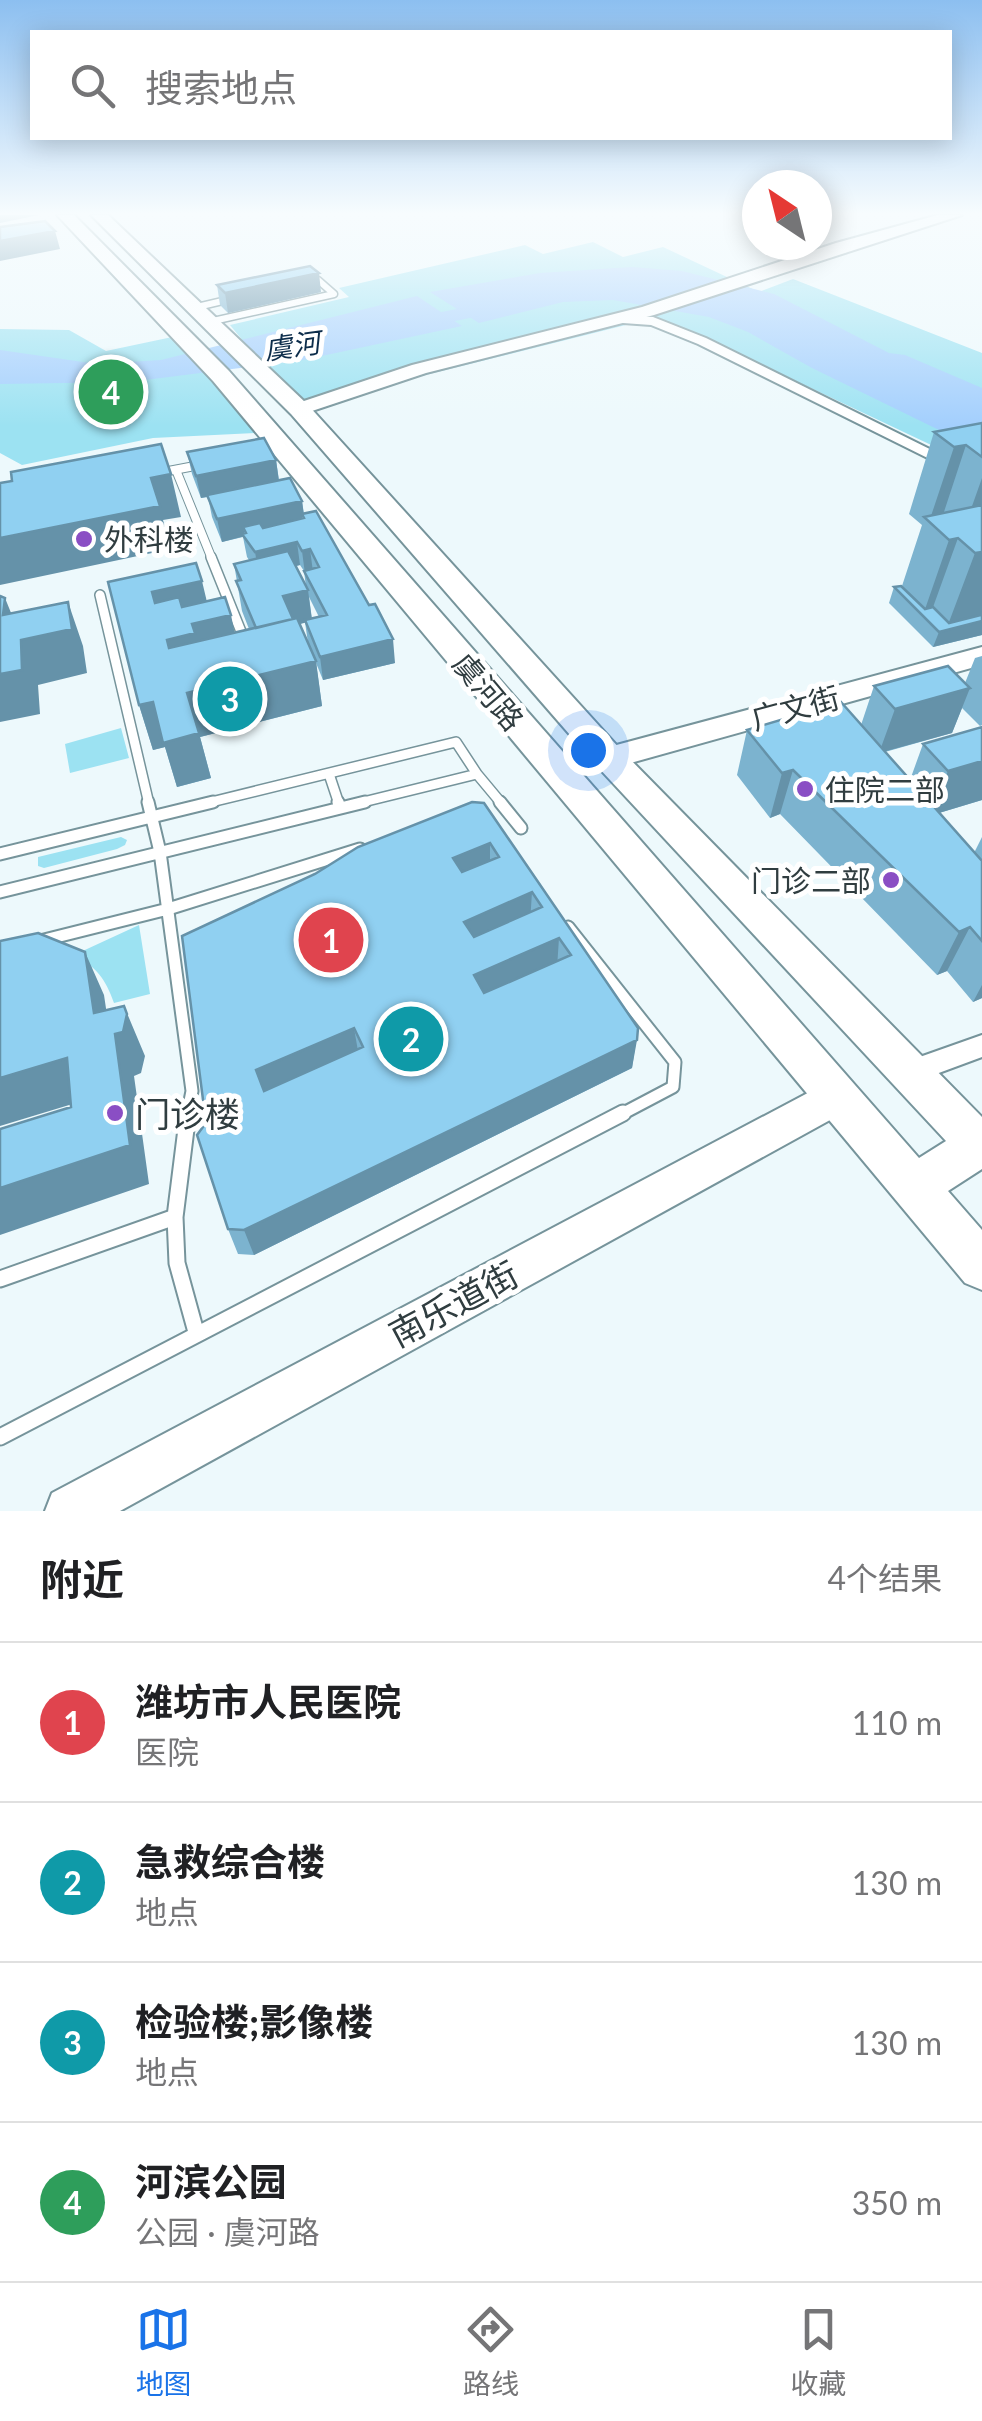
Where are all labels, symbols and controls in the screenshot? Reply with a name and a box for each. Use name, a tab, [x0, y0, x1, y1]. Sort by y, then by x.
search box	[30, 30, 952, 140]
icon: search	[65, 58, 120, 113]
text: 搜索地点	[145, 64, 297, 110]
north arrow	[742, 170, 832, 260]
water label: 虞河	[262, 324, 327, 366]
pin: 4	[78, 354, 144, 430]
place label: 外科楼	[104, 521, 194, 557]
marker: 外科楼	[73, 528, 95, 550]
street label: 虞河路	[446, 645, 532, 737]
pin: 3	[198, 662, 262, 736]
street label: 广文街	[747, 678, 843, 736]
your location	[563, 725, 614, 776]
place label: 住院二部	[825, 771, 945, 807]
marker: 住院二部	[794, 778, 816, 800]
place label: 门诊二部	[751, 862, 871, 898]
marker: 门诊二部	[880, 869, 902, 891]
pin: 1	[298, 902, 364, 978]
pin: 2	[378, 1002, 444, 1076]
place label: 门诊楼	[135, 1092, 240, 1134]
marker: 门诊楼	[104, 1102, 126, 1124]
street label: 南乐道街	[381, 1252, 525, 1354]
text: 附近	[40, 1554, 124, 1604]
text: 4个结果	[827, 1558, 942, 1597]
text: 潍坊市人民医院	[135, 1678, 401, 1724]
text: 1	[63, 1703, 82, 1742]
text: 110 m	[852, 1703, 942, 1742]
text: 医院	[135, 1732, 199, 1771]
text: 急救综合楼	[135, 1838, 325, 1884]
text: 2	[63, 1863, 82, 1902]
text: 130 m	[852, 1863, 942, 1902]
text: 地点	[135, 1892, 199, 1931]
text: 检验楼;影像楼	[135, 1998, 373, 2044]
text: 3	[63, 2023, 82, 2062]
text: 130 m	[852, 2023, 942, 2062]
text: 地点	[135, 2052, 199, 2091]
text: 河滨公园	[135, 2158, 287, 2204]
text: 4	[63, 2183, 82, 2222]
text: 350 m	[852, 2183, 942, 2222]
text: 公园 · 虞河路	[135, 2212, 320, 2251]
tab: 地图	[136, 2302, 192, 2402]
tab: 路线	[463, 2302, 519, 2402]
tab: 收藏	[790, 2302, 846, 2402]

